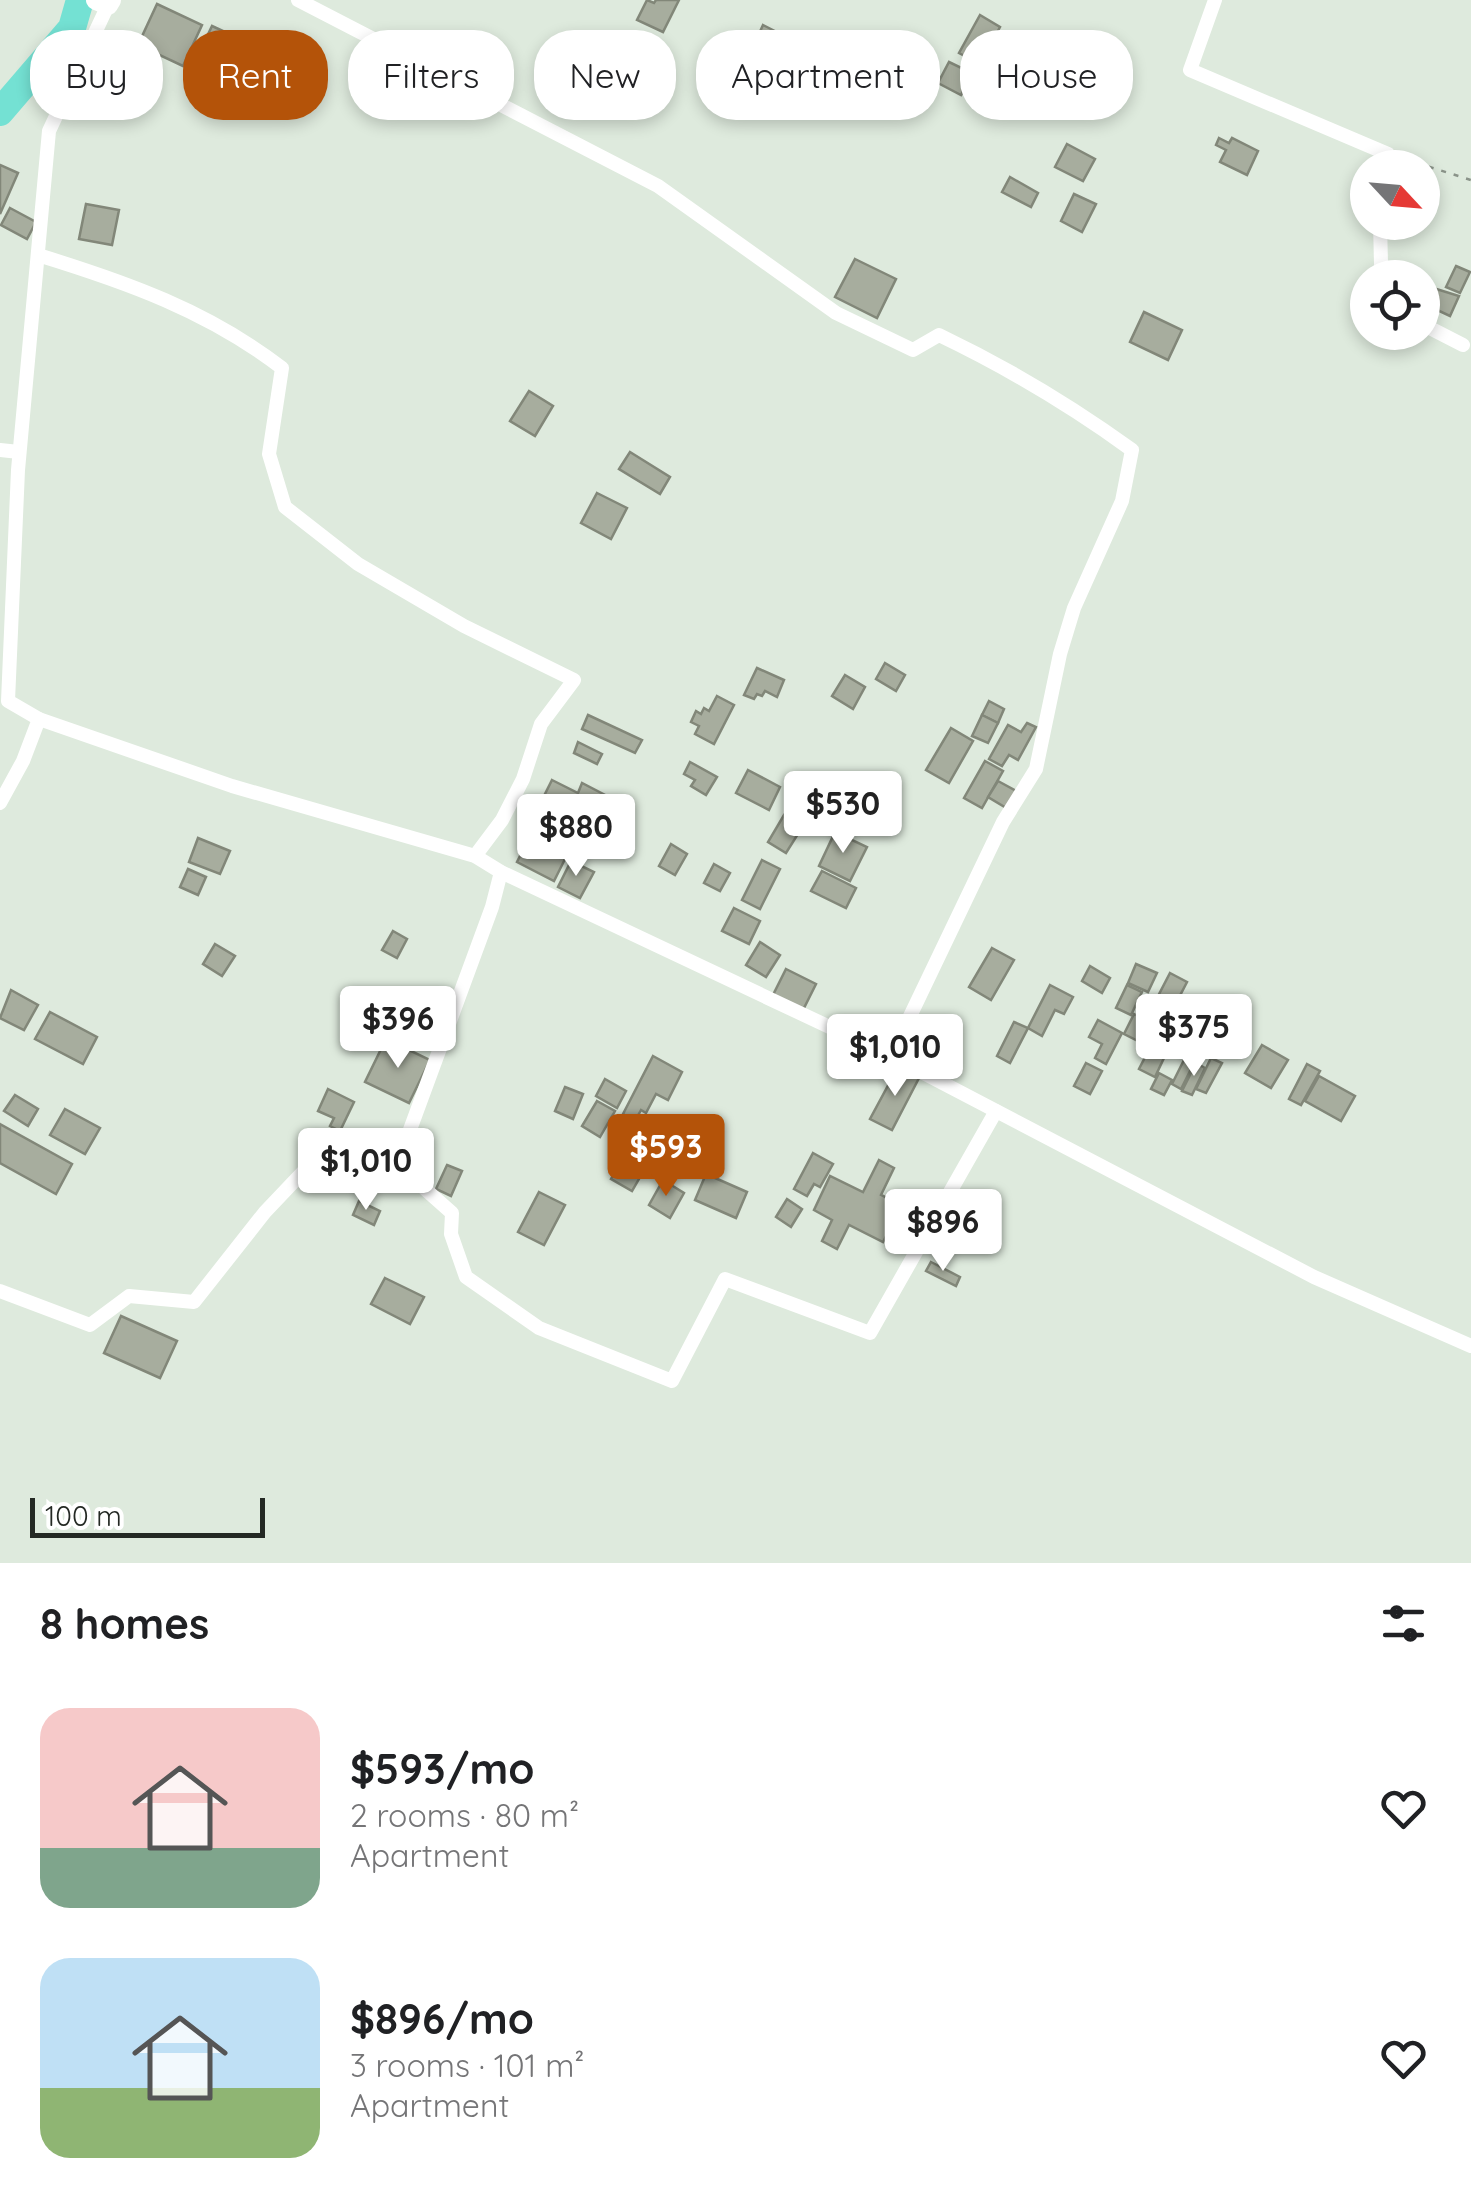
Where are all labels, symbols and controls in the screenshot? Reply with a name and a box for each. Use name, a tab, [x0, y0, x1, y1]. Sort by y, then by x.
chip: Buy	[30, 30, 163, 120]
chip: Rent	[183, 30, 328, 120]
chip: Filters	[348, 30, 514, 120]
chip: New	[534, 30, 676, 120]
chip: Apartment	[696, 30, 940, 120]
chip: House	[960, 30, 1133, 120]
north arrow	[1350, 150, 1440, 240]
map controls	[1350, 150, 1440, 350]
button: locate	[1350, 260, 1440, 350]
pin: $530	[784, 771, 902, 856]
text: $530	[806, 783, 880, 823]
pin: $880	[517, 794, 635, 879]
text: $880	[539, 806, 613, 846]
pin: $396	[339, 986, 457, 1071]
pin: $375	[1135, 994, 1253, 1079]
text: $396	[362, 998, 434, 1038]
text: $375	[1158, 1006, 1230, 1046]
pin: $1,010	[814, 1014, 976, 1099]
text: $1,010	[849, 1026, 941, 1066]
pin: $593	[607, 1114, 725, 1199]
text: $593	[630, 1126, 702, 1166]
pin: $1,010	[285, 1128, 447, 1213]
text: $1,010	[320, 1140, 412, 1180]
pin: $896	[884, 1189, 1002, 1274]
text: $896	[907, 1201, 979, 1241]
scale bar	[30, 1493, 265, 1538]
text: 100 m	[45, 1498, 122, 1533]
icon: filters	[1376, 1596, 1431, 1651]
text: 8 homes	[40, 1597, 209, 1650]
text: $593/mo	[350, 1742, 534, 1795]
icon: home	[120, 1748, 240, 1868]
icon: heart	[1376, 1781, 1431, 1836]
text: 2 rooms · 80 m²	[350, 1795, 579, 1835]
text: Apartment	[350, 1835, 509, 1875]
text: $896/mo	[350, 1992, 534, 2045]
icon: home	[120, 1998, 240, 2118]
icon: heart	[1376, 2031, 1431, 2086]
text: 3 rooms · 101 m²	[350, 2045, 584, 2085]
text: Apartment	[350, 2085, 509, 2125]

